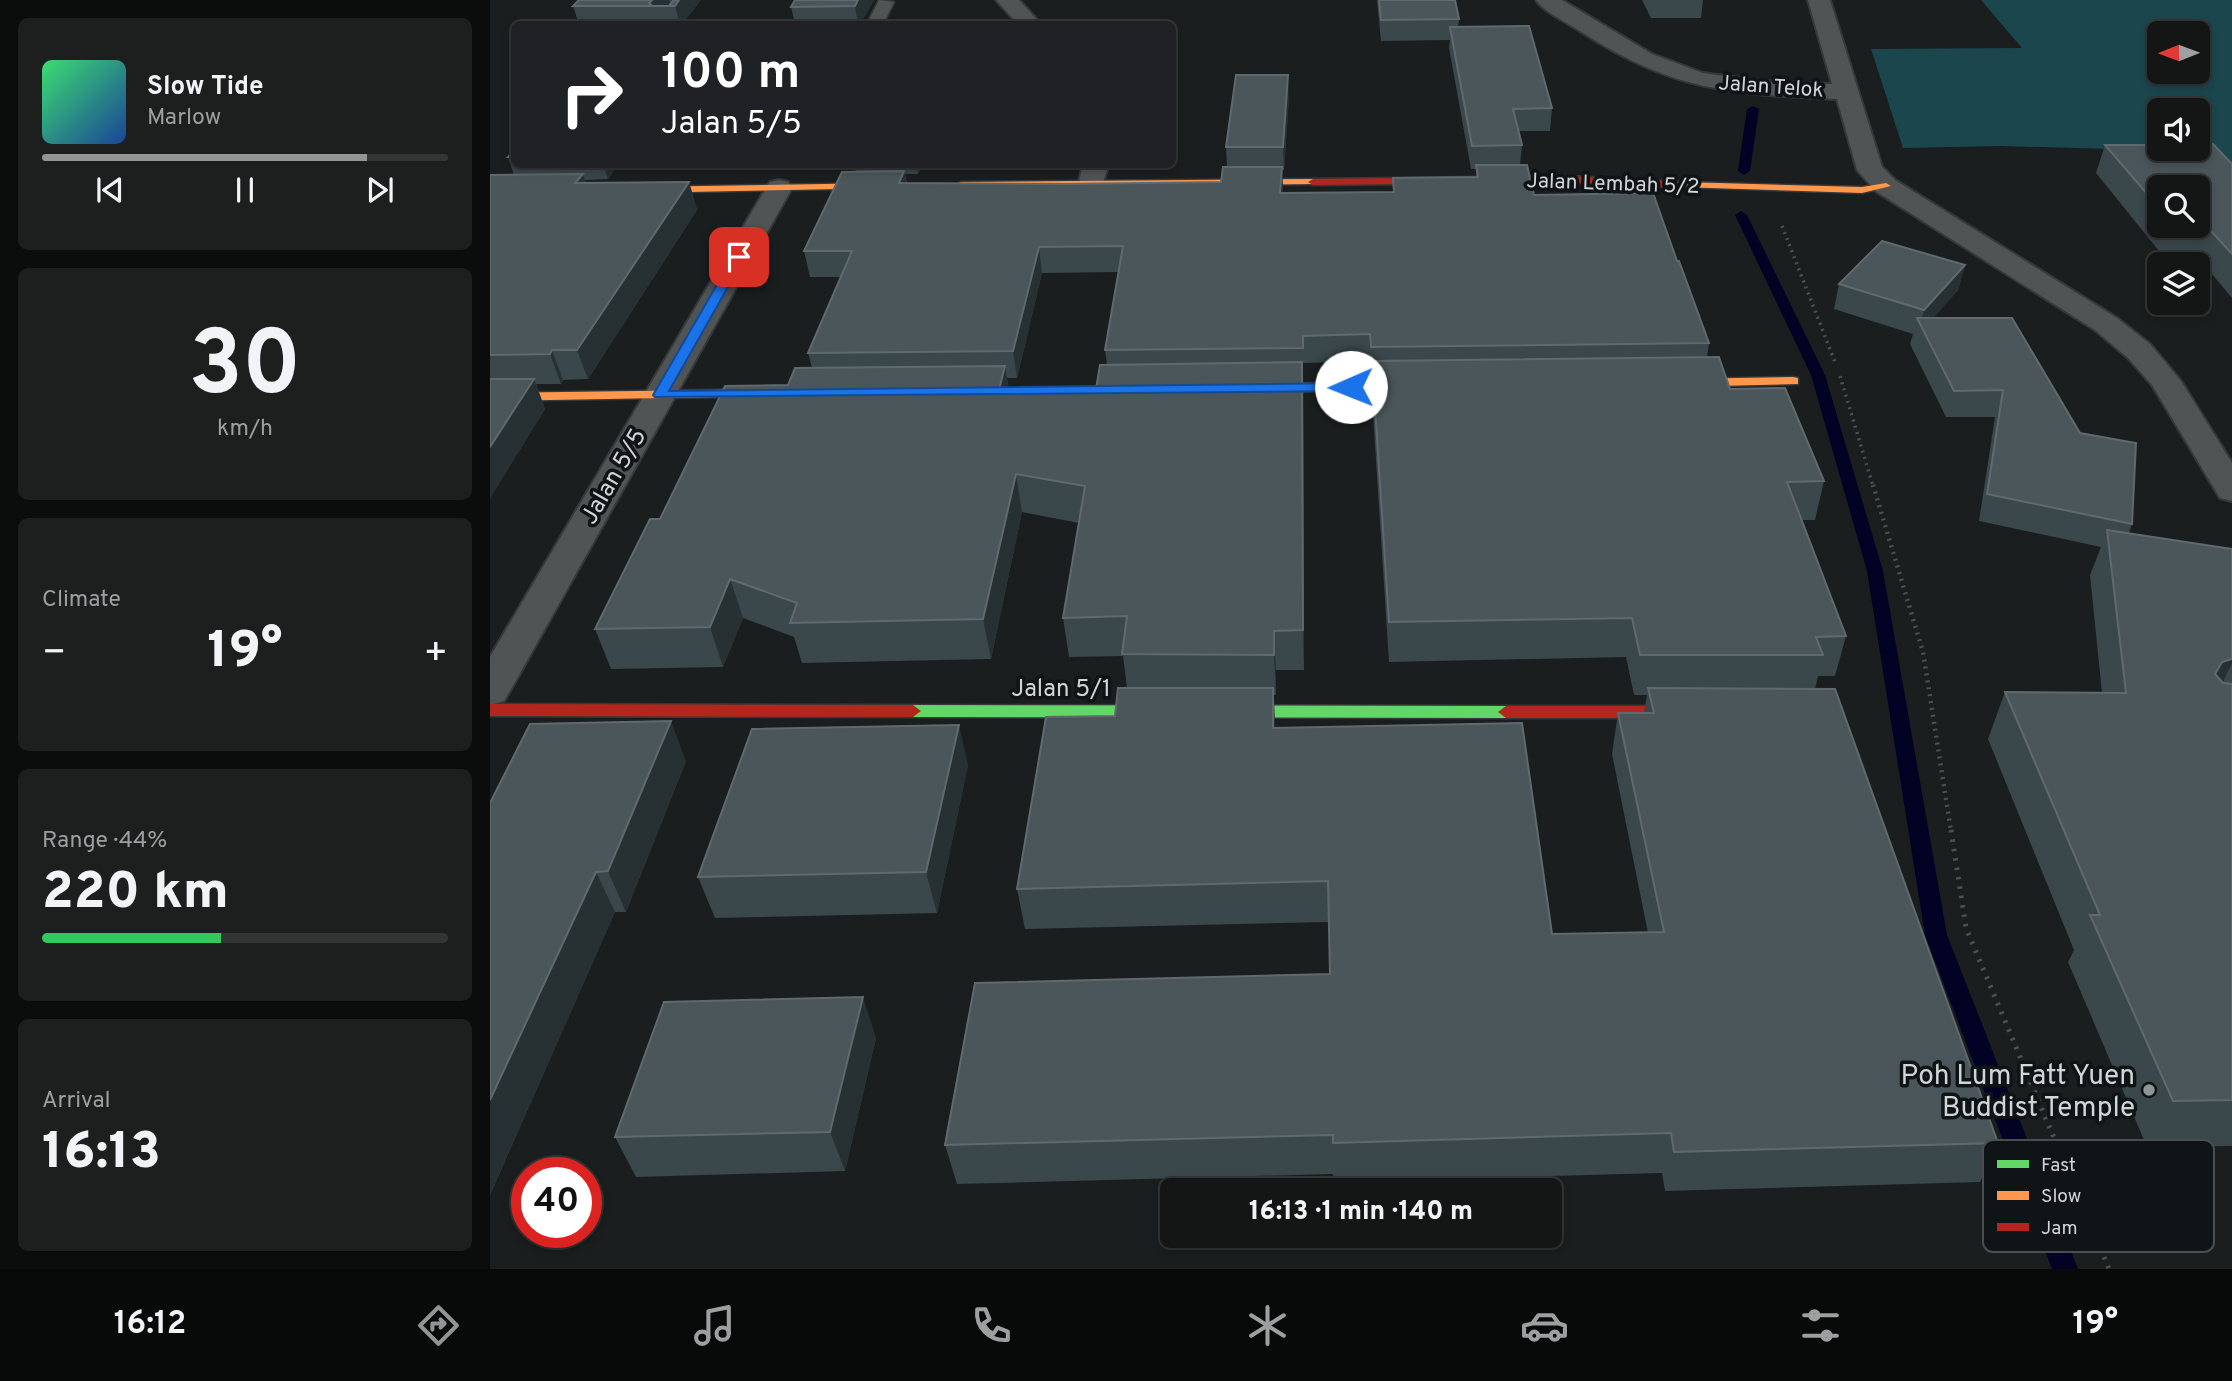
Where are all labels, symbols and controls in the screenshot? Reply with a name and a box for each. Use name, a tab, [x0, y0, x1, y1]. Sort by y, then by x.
north arrow	[2147, 21, 2210, 84]
map controls	[2147, 21, 2210, 315]
text: 100 m	[661, 44, 800, 106]
icon: right	[546, 49, 637, 140]
street label: Jalan Telok	[1717, 70, 1824, 105]
text: Slow Tide	[147, 71, 264, 104]
button: sound	[2147, 98, 2210, 161]
text: Marlow	[147, 104, 221, 133]
text: Jalan 5/5	[661, 105, 802, 145]
street label: Jalan Lembah 5/2	[1526, 168, 1700, 201]
icon: previous	[91, 171, 129, 209]
icon: pause	[226, 171, 264, 209]
icon: next	[361, 171, 399, 209]
button: search	[2147, 175, 2210, 238]
pin	[709, 227, 769, 287]
icon: arrive	[720, 238, 758, 276]
button: layers	[2147, 252, 2210, 315]
text: 30	[189, 312, 302, 427]
position arrow	[1314, 350, 1388, 424]
text: km/h	[217, 415, 273, 444]
street label: Jalan 5/5	[575, 424, 654, 530]
text: Climate	[42, 586, 121, 615]
text: 19°	[207, 620, 283, 686]
text: −	[42, 630, 67, 679]
text: +	[423, 630, 448, 679]
street label: Jalan 5/1	[1011, 675, 1111, 705]
text: Range · 44%	[42, 827, 167, 856]
text: 220 km	[42, 861, 229, 927]
place label: Poh Lum Fatt Yuen Buddist Temple	[1901, 1059, 2135, 1127]
marker: Poh Lum Fatt Yuen Buddist Temple	[2141, 1082, 2157, 1098]
text: Arrival	[42, 1087, 111, 1116]
text: 16:13	[42, 1121, 161, 1187]
legend	[1983, 1140, 2214, 1252]
text: Fast	[2041, 1154, 2076, 1178]
speed limit sign: 40	[511, 1157, 602, 1248]
text: Slow	[2041, 1185, 2081, 1209]
text: 16:13 · 1 min · 140 m	[1249, 1196, 1473, 1229]
text: Jam	[2041, 1217, 2078, 1241]
icon: directions	[414, 1301, 463, 1350]
icon: music	[690, 1301, 739, 1350]
icon: phone	[967, 1301, 1016, 1350]
icon: climate	[1243, 1301, 1292, 1350]
icon: car	[1520, 1301, 1569, 1350]
icon: filters	[1796, 1301, 1845, 1350]
text: 16:12	[114, 1305, 186, 1345]
text: 19°	[2072, 1305, 2118, 1345]

